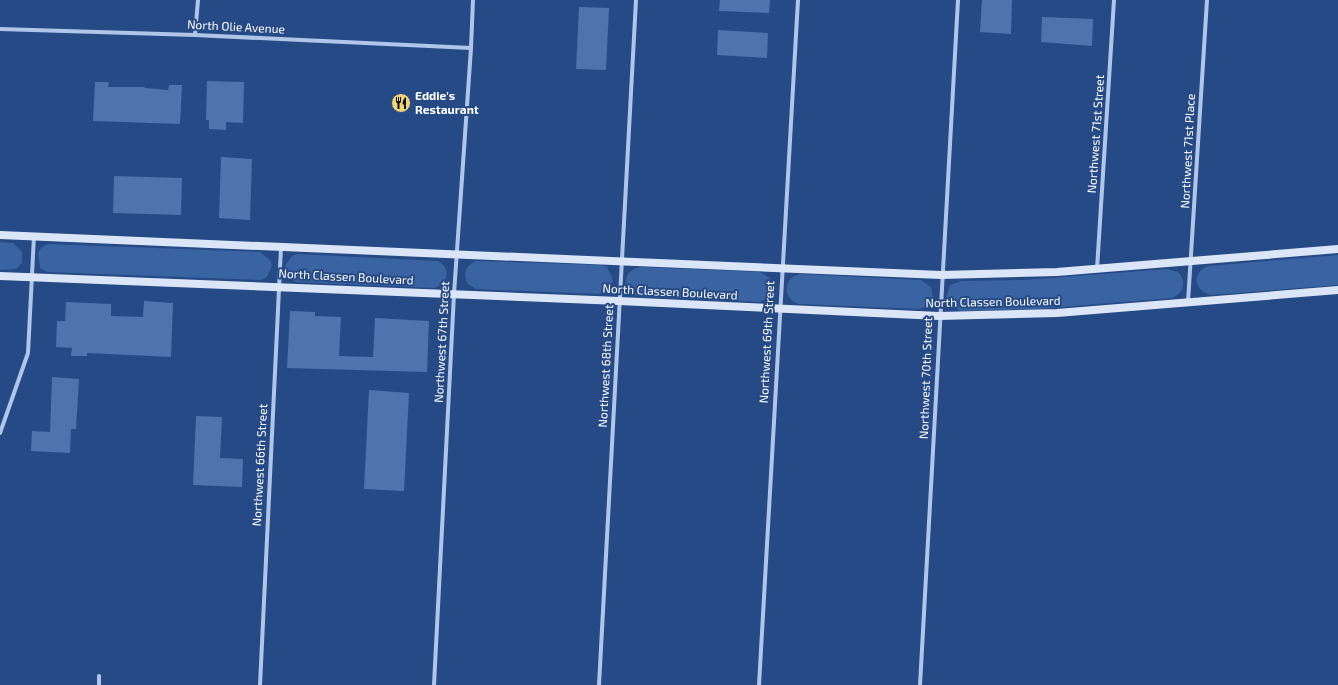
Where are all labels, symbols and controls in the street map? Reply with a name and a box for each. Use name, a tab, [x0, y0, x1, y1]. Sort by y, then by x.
street label: North Olie Avenue	[187, 16, 285, 36]
street label: Northwest 71st Street	[1084, 74, 1106, 194]
place label: Eddie's Restaurant	[415, 88, 479, 116]
restaurant icon: Eddie's Restaurant	[390, 92, 412, 114]
street label: Northwest 71st Place	[1177, 93, 1197, 209]
street label: North Classen Boulevard	[278, 265, 414, 287]
street label: Northwest 67th Street	[431, 280, 451, 403]
street label: North Classen Boulevard	[602, 280, 738, 302]
street label: Northwest 69th Street	[756, 280, 776, 404]
street label: North Classen Boulevard	[925, 293, 1061, 309]
street label: Northwest 68th Street	[595, 304, 615, 428]
street label: Northwest 70th Street	[916, 316, 934, 439]
street label: Northwest 66th Street	[249, 403, 269, 527]

